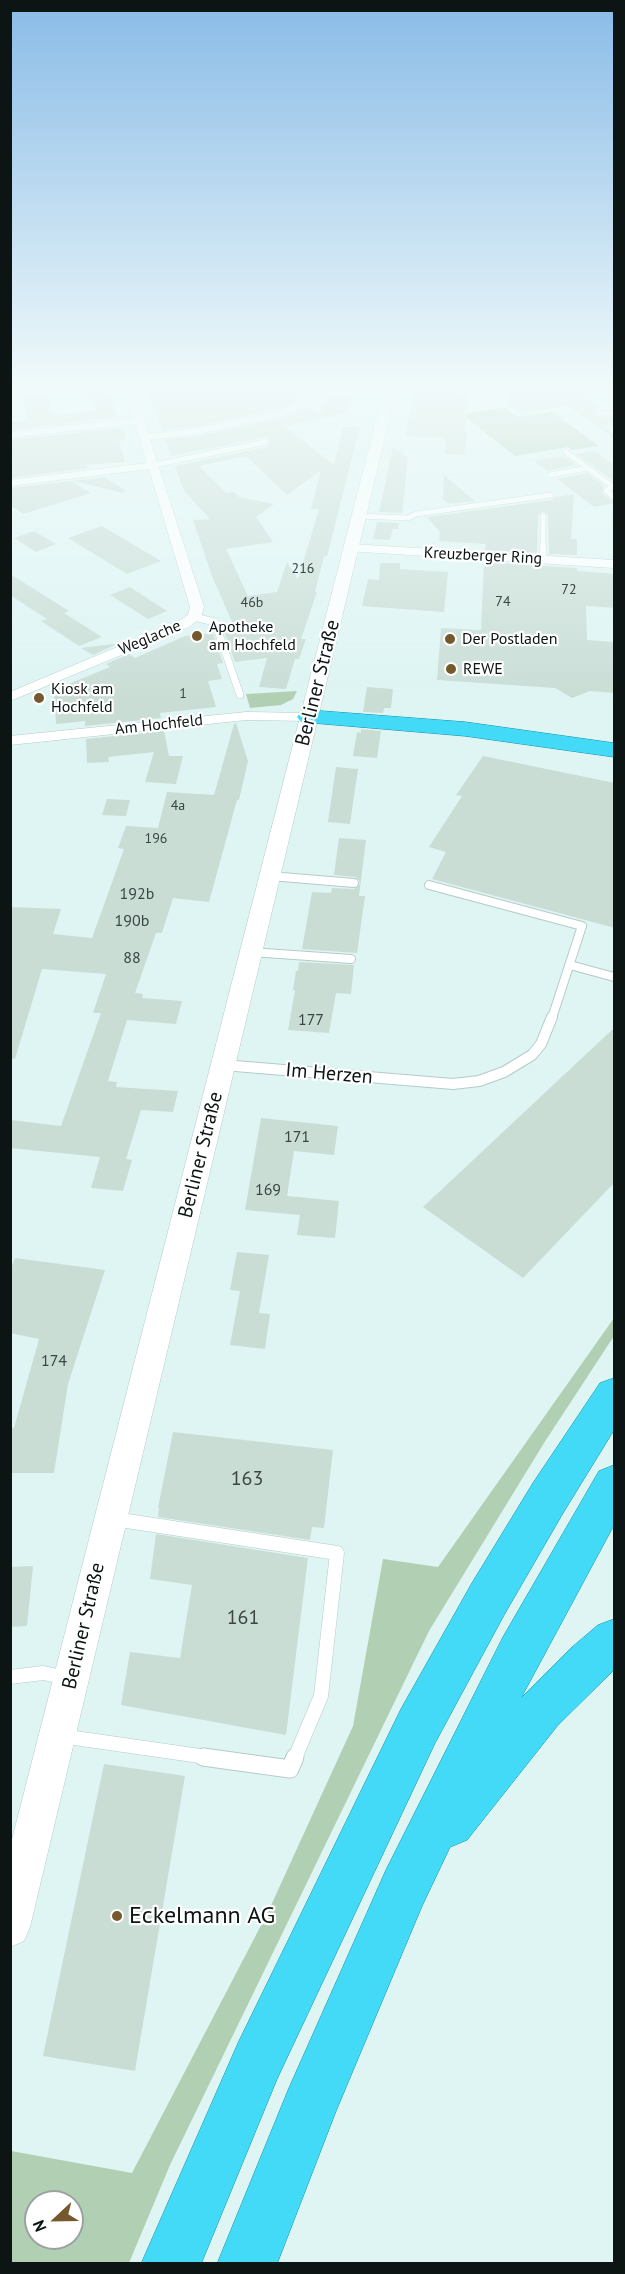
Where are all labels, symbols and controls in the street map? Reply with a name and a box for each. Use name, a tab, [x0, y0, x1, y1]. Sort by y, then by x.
street label: Kreuzberger Ring	[423, 543, 543, 569]
house number: 216	[292, 561, 314, 577]
house number: 72	[561, 582, 577, 598]
house number: 74	[495, 594, 511, 610]
house number: 46b	[241, 595, 263, 611]
street label: Weglache	[116, 616, 184, 660]
place label: Apotheke am Hochfeld	[209, 617, 296, 655]
street label: Berliner Straße	[291, 617, 345, 749]
marker: Apotheke am Hochfeld	[190, 629, 204, 643]
place label: Der Postladen	[462, 629, 558, 649]
marker: Der Postladen	[443, 632, 457, 646]
place label: REWE	[463, 659, 503, 679]
marker: REWE	[444, 662, 458, 676]
place label: Kiosk am Hochfeld	[51, 679, 113, 717]
house number: 1	[179, 686, 187, 702]
marker: Kiosk am Hochfeld	[32, 691, 46, 705]
street label: Am Hochfeld	[114, 711, 204, 739]
house number: 4a	[171, 798, 185, 814]
house number: 196	[145, 831, 167, 847]
house number: 192b	[120, 884, 154, 904]
house number: 190b	[115, 911, 149, 931]
house number: 88	[123, 948, 141, 968]
house number: 177	[298, 1010, 324, 1030]
street label: Im Herzen	[284, 1058, 374, 1090]
street label: Berliner Straße	[174, 1089, 228, 1221]
house number: 171	[284, 1127, 310, 1147]
house number: 169	[255, 1180, 281, 1200]
house number: 174	[41, 1351, 67, 1371]
house number: 163	[231, 1467, 263, 1491]
street label: Berliner Straße	[58, 1560, 110, 1692]
house number: 161	[227, 1606, 259, 1630]
place label: Eckelmann AG	[129, 1902, 275, 1930]
marker: Eckelmann AG	[110, 1909, 124, 1923]
north arrow	[24, 2190, 84, 2250]
text: N	[28, 2217, 50, 2235]

